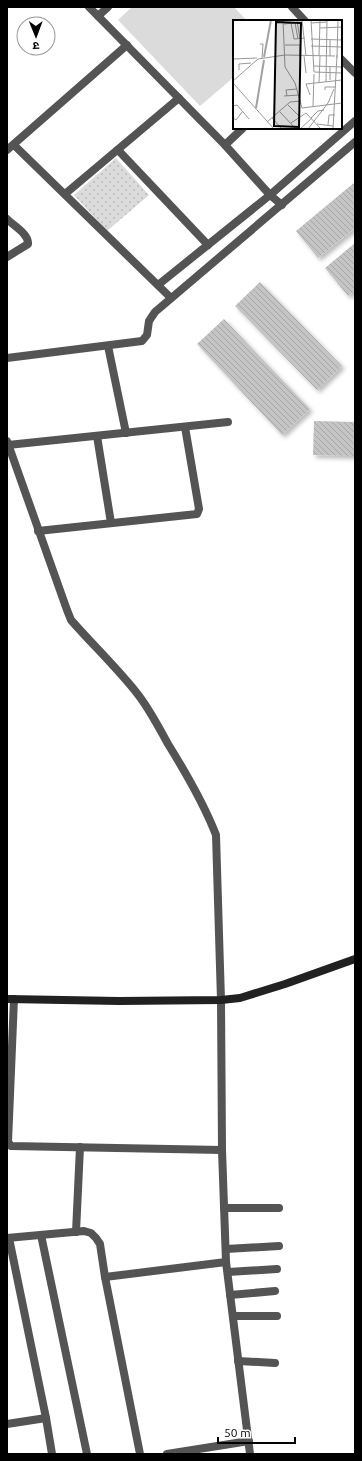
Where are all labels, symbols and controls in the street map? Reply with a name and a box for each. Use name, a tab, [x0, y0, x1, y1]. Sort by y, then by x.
north arrow	[16, 16, 56, 56]
inset map	[233, 20, 342, 129]
text: उ	[32, 40, 39, 52]
scale bar	[218, 1419, 295, 1445]
text: 50 m	[224, 1426, 251, 1439]

